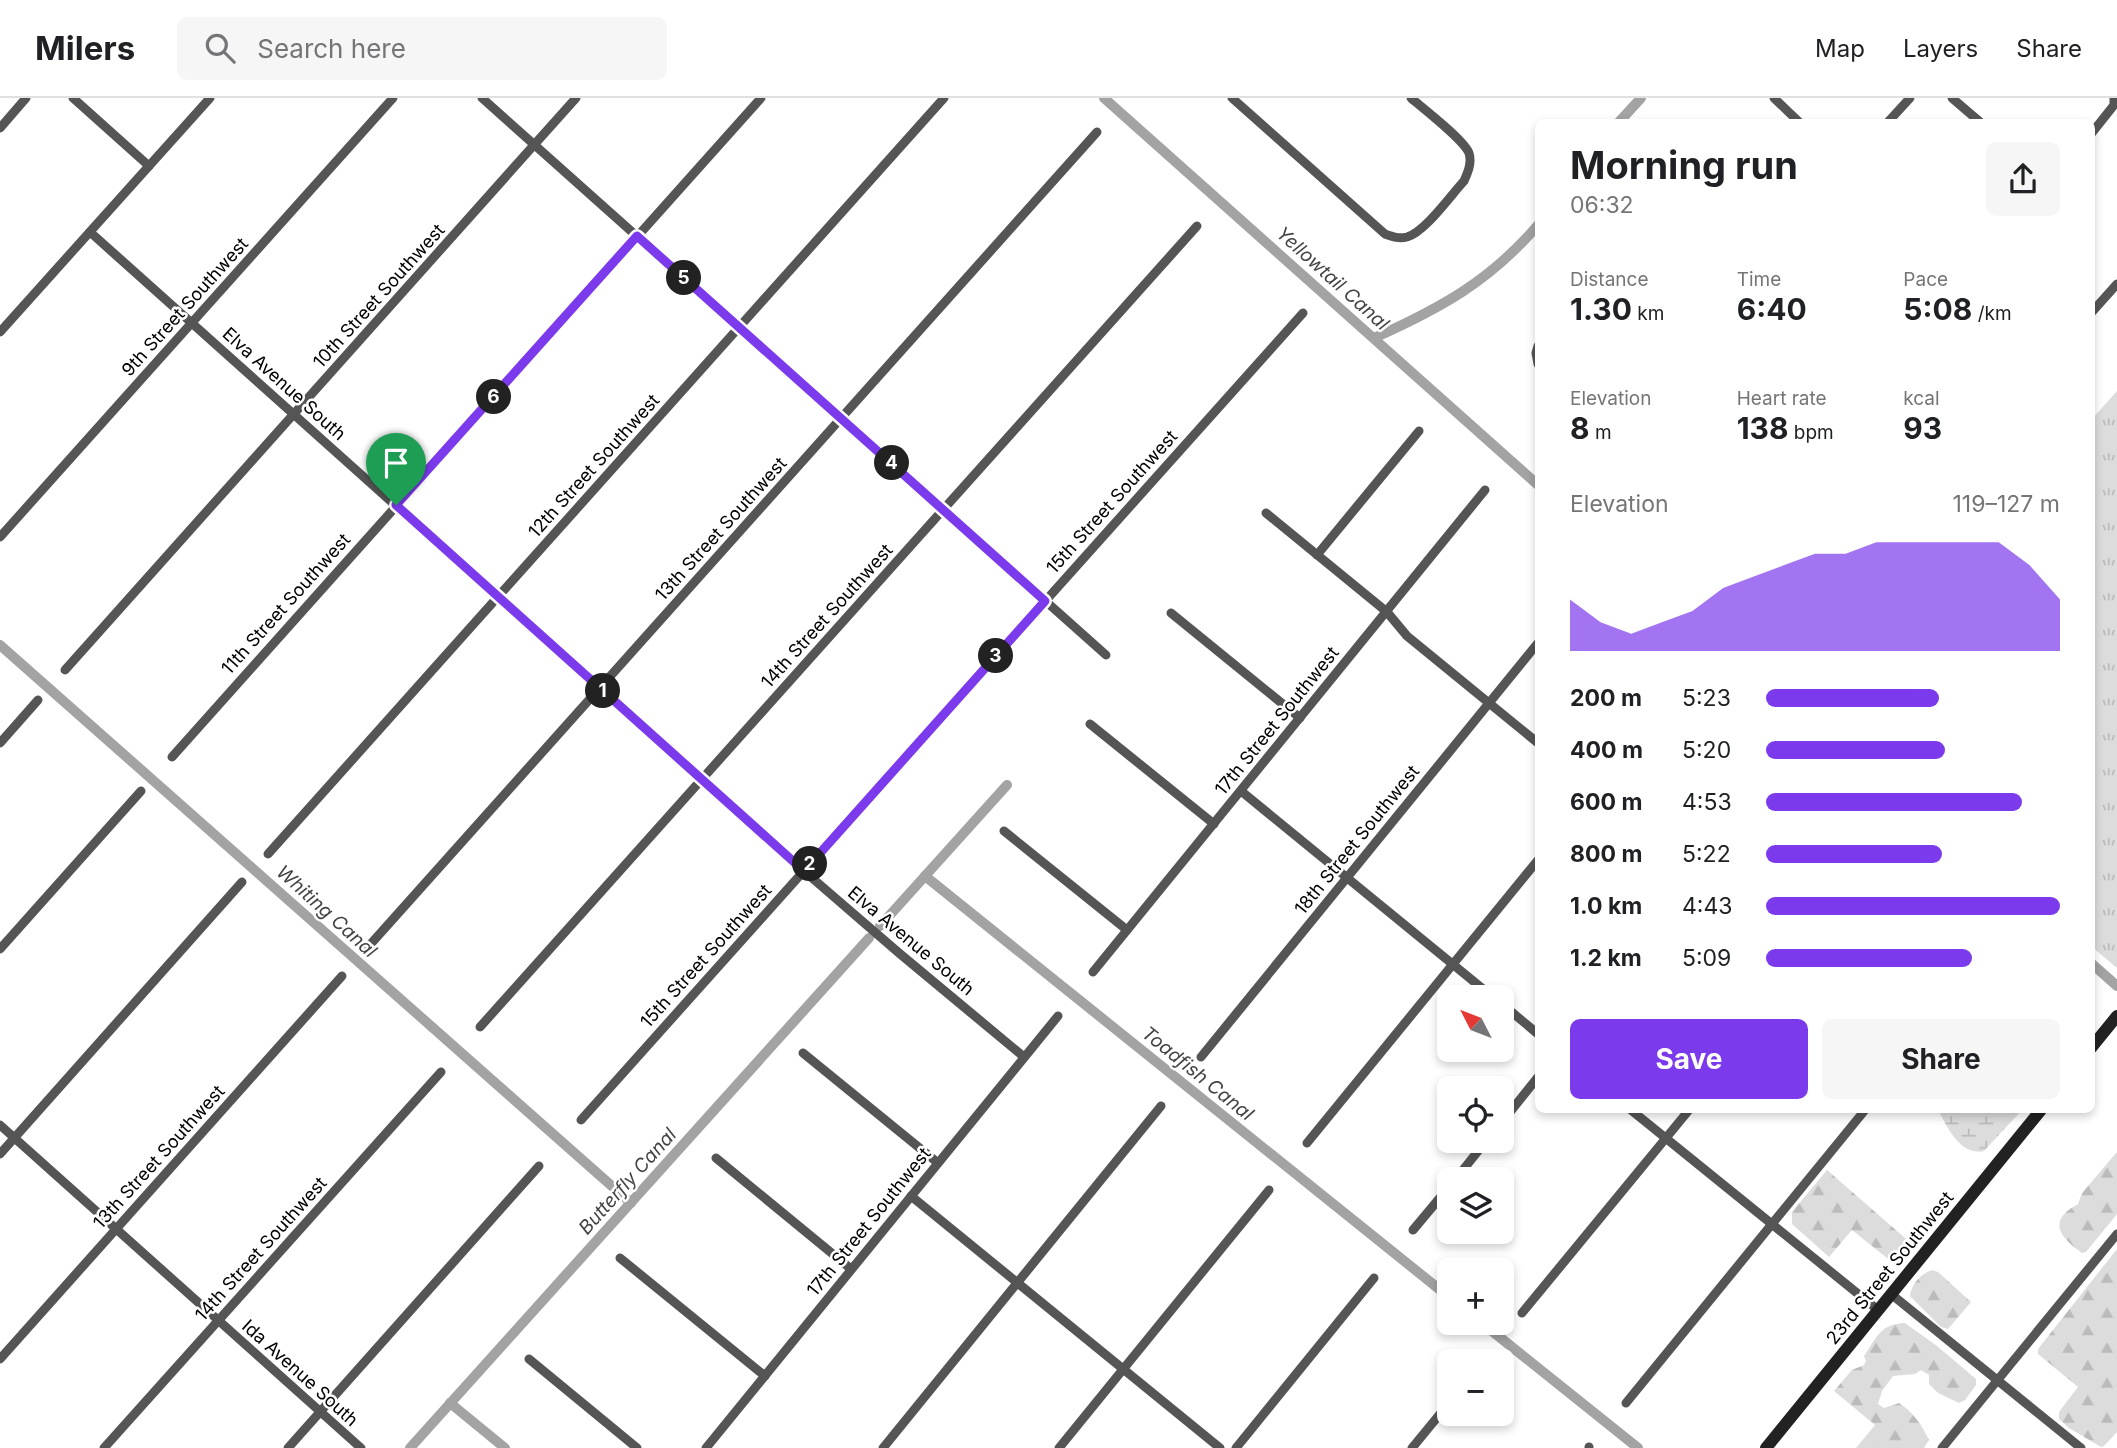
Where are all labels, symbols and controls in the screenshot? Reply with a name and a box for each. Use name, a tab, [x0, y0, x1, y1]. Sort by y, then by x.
search box	[177, 17, 667, 80]
text: Milers	[35, 28, 135, 68]
icon: search	[201, 29, 239, 67]
text: Search here	[257, 33, 406, 64]
text: Map	[1815, 34, 1865, 63]
text: Layers	[1903, 34, 1978, 63]
text: Share	[2016, 34, 2082, 63]
text: Morning run	[1570, 142, 1798, 188]
button: share	[1986, 142, 2060, 216]
text: 06:32	[1570, 191, 1634, 219]
street label: 10th Street Southwest	[309, 219, 449, 372]
water label: Yellowtail Canal	[1272, 222, 1394, 335]
street label: 9th Street Southwest	[117, 233, 252, 380]
pin: 5	[666, 260, 702, 296]
text: 5	[677, 266, 690, 289]
text: Distance	[1570, 268, 1648, 291]
text: Time	[1737, 268, 1781, 291]
text: Pace	[1903, 268, 1948, 291]
text: 1.30	[1570, 291, 1632, 327]
text: 6:40	[1737, 291, 1807, 327]
text: 5:08	[1903, 291, 1972, 327]
text: km	[1632, 302, 1664, 325]
text: /km	[1972, 302, 2012, 325]
street label: Elva Avenue South	[218, 323, 350, 444]
pin: 6	[476, 380, 512, 414]
text: 6	[487, 385, 500, 408]
text: Elevation	[1570, 387, 1651, 410]
text: Heart rate	[1737, 387, 1827, 410]
text: kcal	[1903, 387, 1940, 410]
street label: 12th Street Southwest	[524, 390, 664, 542]
text: 8	[1570, 410, 1590, 446]
text: 138	[1737, 410, 1788, 446]
text: 93	[1903, 410, 1942, 446]
text: m	[1590, 421, 1612, 444]
text: bpm	[1788, 421, 1834, 444]
street label: 15th Street Southwest	[1042, 426, 1182, 578]
pin	[366, 433, 426, 505]
icon: arrive	[377, 444, 415, 482]
pin: 4	[874, 446, 910, 480]
text: 4	[885, 451, 898, 474]
street label: 13th Street Southwest	[651, 453, 791, 605]
text: Elevation	[1570, 490, 1669, 518]
text: 119–127 m	[1953, 490, 2060, 518]
street label: 11th Street Southwest	[217, 529, 354, 678]
street label: 14th Street Southwest	[757, 539, 897, 692]
pin: 3	[978, 638, 1014, 674]
street label: 17th Street Southwest	[1210, 642, 1343, 799]
text: 3	[989, 644, 1002, 667]
pin: 1	[586, 674, 620, 708]
text: 1	[598, 679, 607, 702]
text: 200 m	[1570, 684, 1642, 712]
text: 5:23	[1682, 684, 1731, 712]
text: 400 m	[1570, 736, 1643, 764]
text: 5:20	[1682, 736, 1731, 764]
street label: 18th Street Southwest	[1290, 761, 1423, 918]
text: 600 m	[1570, 788, 1642, 816]
text: 4:53	[1682, 788, 1732, 816]
text: 800 m	[1570, 840, 1642, 868]
text: 5:22	[1682, 840, 1731, 868]
pin: 2	[792, 846, 828, 882]
text: 2	[804, 852, 815, 875]
water label: Whiting Canal	[272, 860, 382, 963]
street label: 15th Street Southwest	[636, 880, 776, 1032]
street label: Elva Avenue South	[844, 882, 979, 1000]
text: 1.0 km	[1570, 892, 1642, 920]
text: 4:43	[1682, 892, 1733, 920]
text: 1.2 km	[1570, 944, 1642, 972]
text: 5:09	[1682, 944, 1731, 972]
north arrow	[1437, 985, 1514, 1062]
map controls	[1437, 985, 1514, 1426]
button: Save	[1570, 1019, 1808, 1099]
button: Share	[1822, 1019, 2060, 1099]
water label: Toadfish Canal	[1137, 1021, 1258, 1126]
button: locate	[1437, 1076, 1514, 1153]
street label: 13th Street Southwest	[89, 1081, 229, 1233]
water label: Butterfly Canal	[574, 1123, 681, 1239]
street label: 17th Street Southwest	[802, 1143, 935, 1300]
button: layers	[1437, 1167, 1514, 1244]
street label: 14th Street Southwest	[191, 1172, 331, 1325]
street label: 23rd Street Southwest	[1822, 1187, 1958, 1348]
button: +	[1437, 1258, 1514, 1335]
street label: Ida Avenue South	[238, 1315, 363, 1430]
button: −	[1437, 1349, 1514, 1426]

